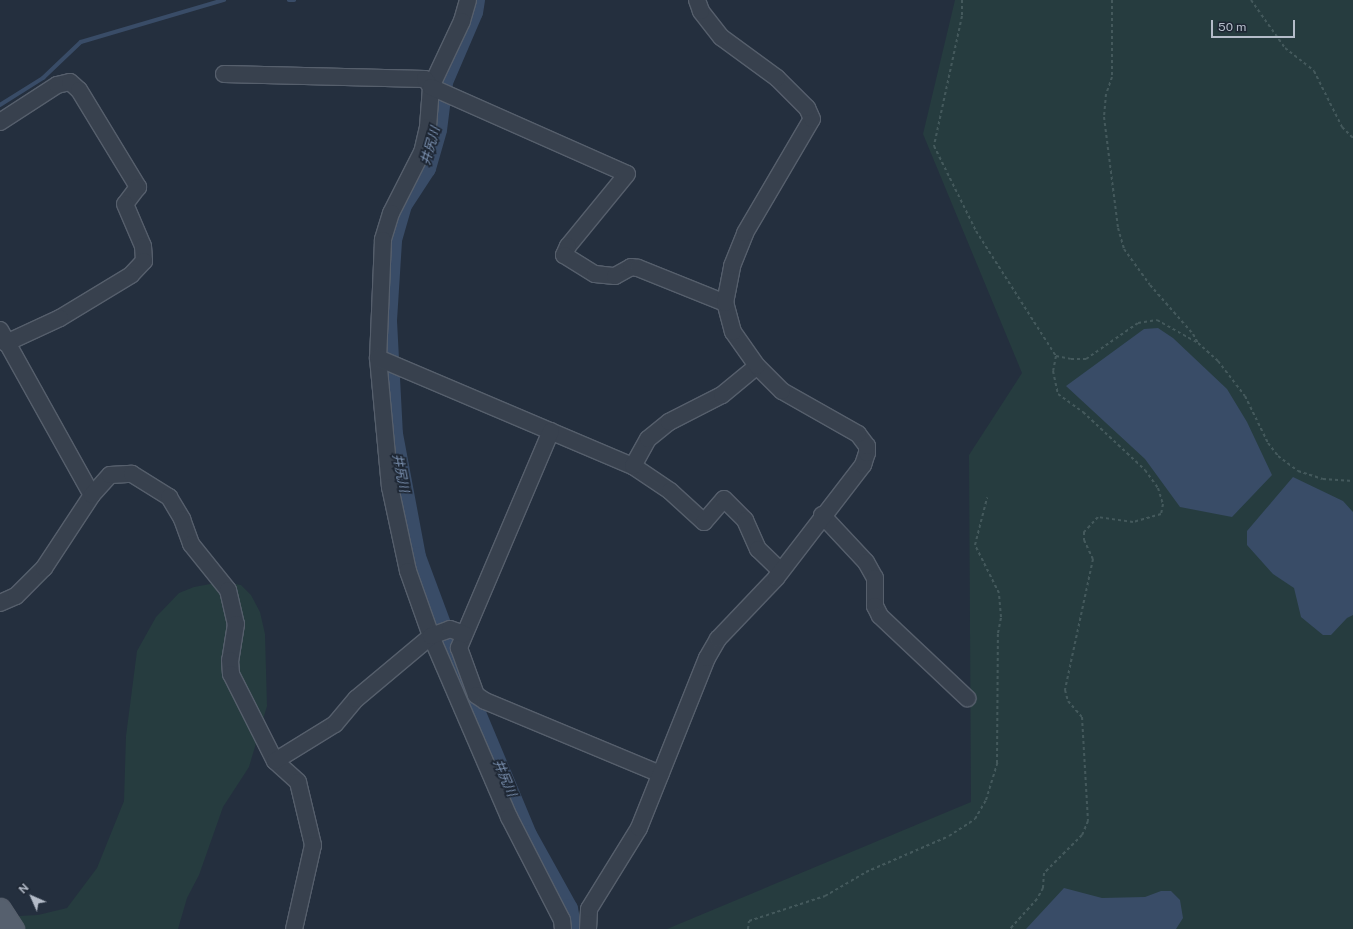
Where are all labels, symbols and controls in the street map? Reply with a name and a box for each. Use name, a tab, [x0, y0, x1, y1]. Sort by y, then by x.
scale bar	[1213, 12, 1297, 38]
text: 50 m	[1218, 20, 1246, 34]
water label: 井尻川	[418, 125, 444, 167]
water label: 井尻川	[389, 452, 411, 494]
water label: 井尻川	[489, 757, 519, 799]
north arrow	[12, 877, 52, 917]
text: N	[16, 881, 31, 896]

